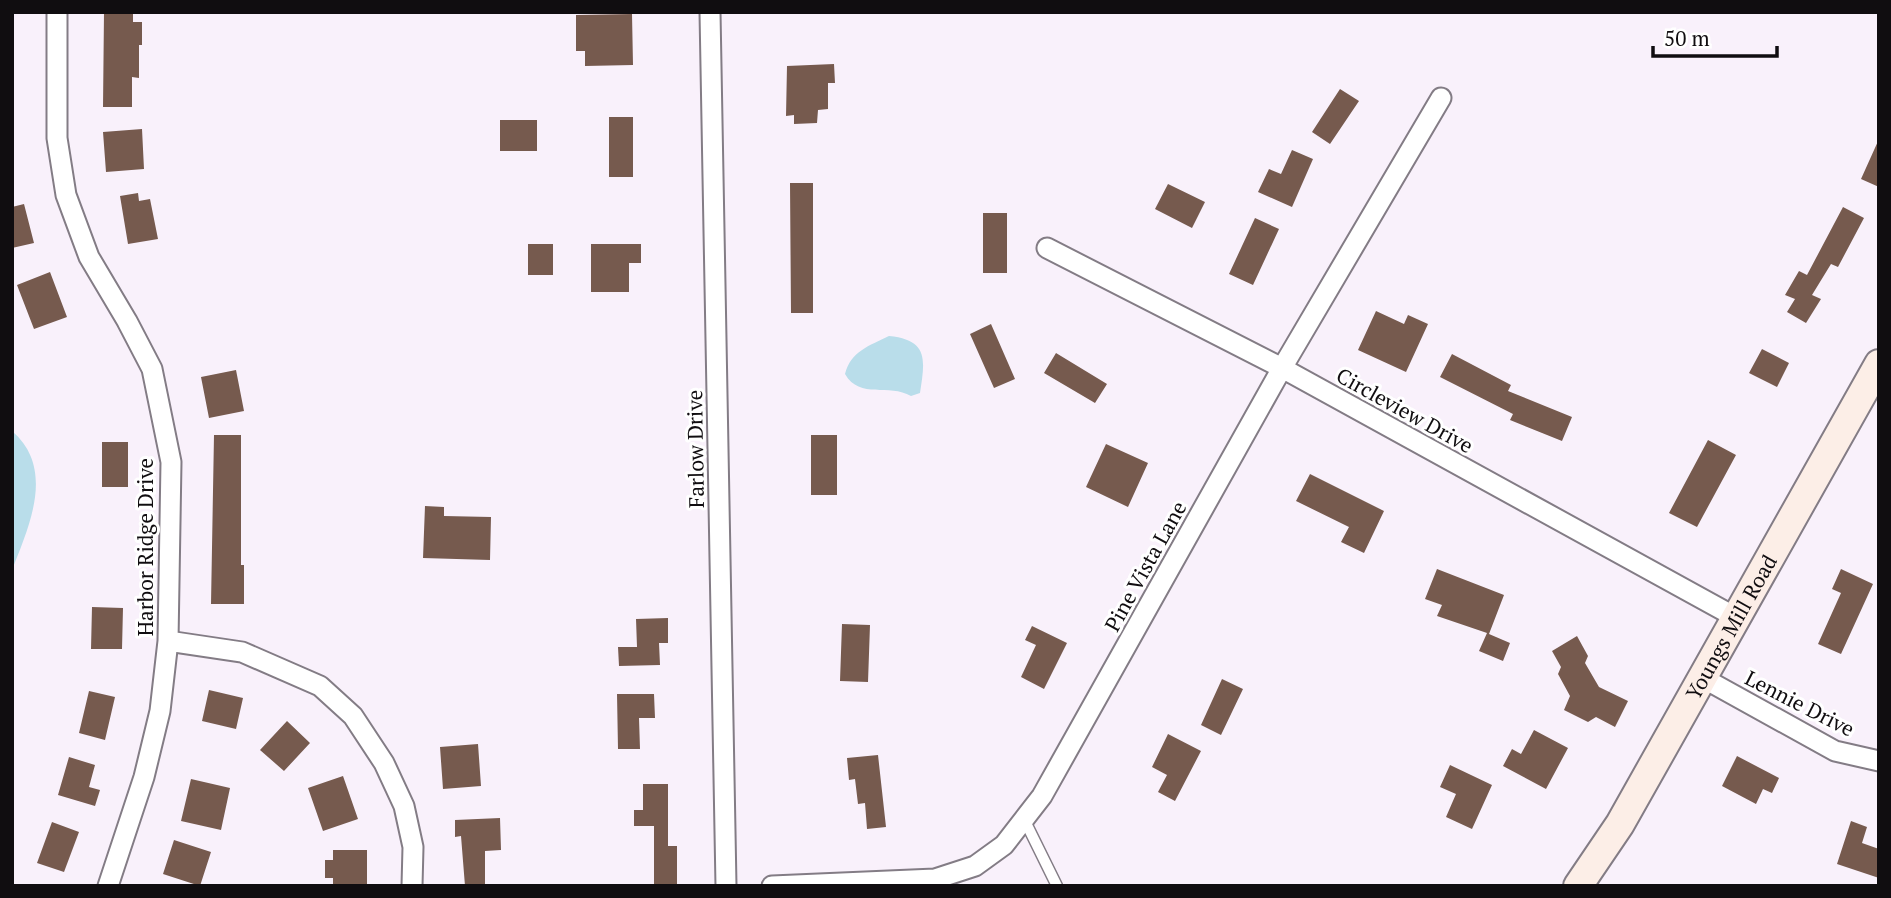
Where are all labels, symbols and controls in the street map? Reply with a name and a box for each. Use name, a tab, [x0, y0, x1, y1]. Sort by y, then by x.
scale bar	[1653, 14, 1777, 58]
text: 50 m	[1664, 24, 1710, 52]
street label: Circleview Drive	[1332, 361, 1478, 459]
street label: Farlow Drive	[680, 390, 710, 508]
street label: Harbor Ridge Drive	[131, 458, 159, 636]
street label: Pine Vista Lane	[1098, 496, 1192, 636]
street label: Youngs Mill Road	[1679, 549, 1783, 705]
street label: Lennie Drive	[1741, 663, 1859, 743]

